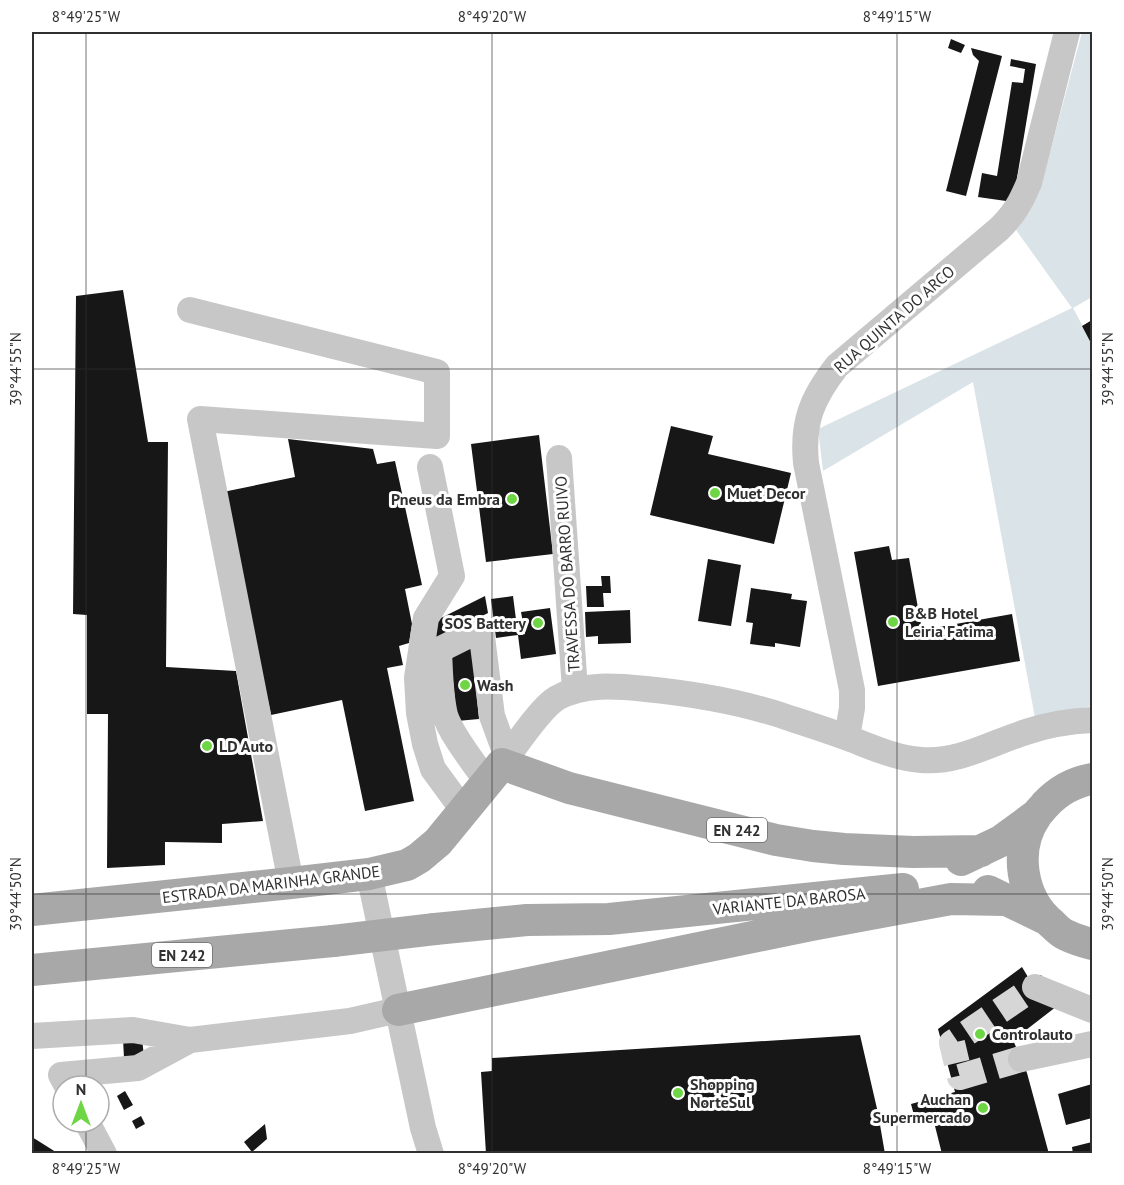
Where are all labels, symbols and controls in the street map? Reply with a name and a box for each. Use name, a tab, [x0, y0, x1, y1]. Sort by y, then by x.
text: 8°49'25"W	[52, 7, 121, 26]
text: 8°49'20"W	[458, 7, 527, 26]
text: 8°49'15"W	[863, 7, 932, 26]
street label: RUA QUINTA DO ARCO	[830, 261, 959, 377]
text: 39°44'55"N	[6, 332, 25, 406]
text: 39°44'55"N	[1098, 332, 1117, 406]
street label: TRAVESSA DO BARRO RUIVO	[550, 475, 584, 673]
place label: Muet Decor	[727, 483, 806, 503]
marker: Muet Decor	[708, 486, 722, 500]
place label: Pneus da Embra	[391, 489, 500, 509]
marker: Pneus da Embra	[505, 492, 519, 506]
place label: B&B Hotel Leiria Fatima	[905, 603, 994, 641]
place label: SOS Battery	[445, 613, 526, 633]
marker: B&B Hotel Leiria Fatima	[886, 615, 900, 629]
marker: SOS Battery	[531, 616, 545, 630]
place label: Wash	[477, 675, 513, 695]
marker: Wash	[458, 678, 472, 692]
place label: LD Auto	[219, 736, 274, 756]
marker: LD Auto	[200, 739, 214, 753]
road number: EN 242	[707, 818, 767, 842]
text: 39°44'50"N	[6, 857, 25, 931]
text: 39°44'50"N	[1098, 857, 1117, 931]
street label: ESTRADA DA MARINHA GRANDE	[161, 861, 381, 907]
street label: VARIANTE DA BAROSA	[711, 883, 867, 919]
road number: EN 242	[152, 943, 212, 967]
place label: Controlauto	[992, 1024, 1073, 1044]
marker: Controlauto	[973, 1027, 987, 1041]
north arrow	[51, 1074, 111, 1134]
place label: Shopping NorteSul	[690, 1074, 755, 1112]
text: N	[76, 1079, 86, 1099]
marker: Shopping NorteSul	[671, 1086, 685, 1100]
place label: Auchan Supermercado	[873, 1089, 971, 1127]
marker: Auchan Supermercado	[976, 1101, 990, 1115]
text: 8°49'25"W	[52, 1159, 121, 1178]
text: 8°49'20"W	[458, 1159, 527, 1178]
text: 8°49'15"W	[863, 1159, 932, 1178]

